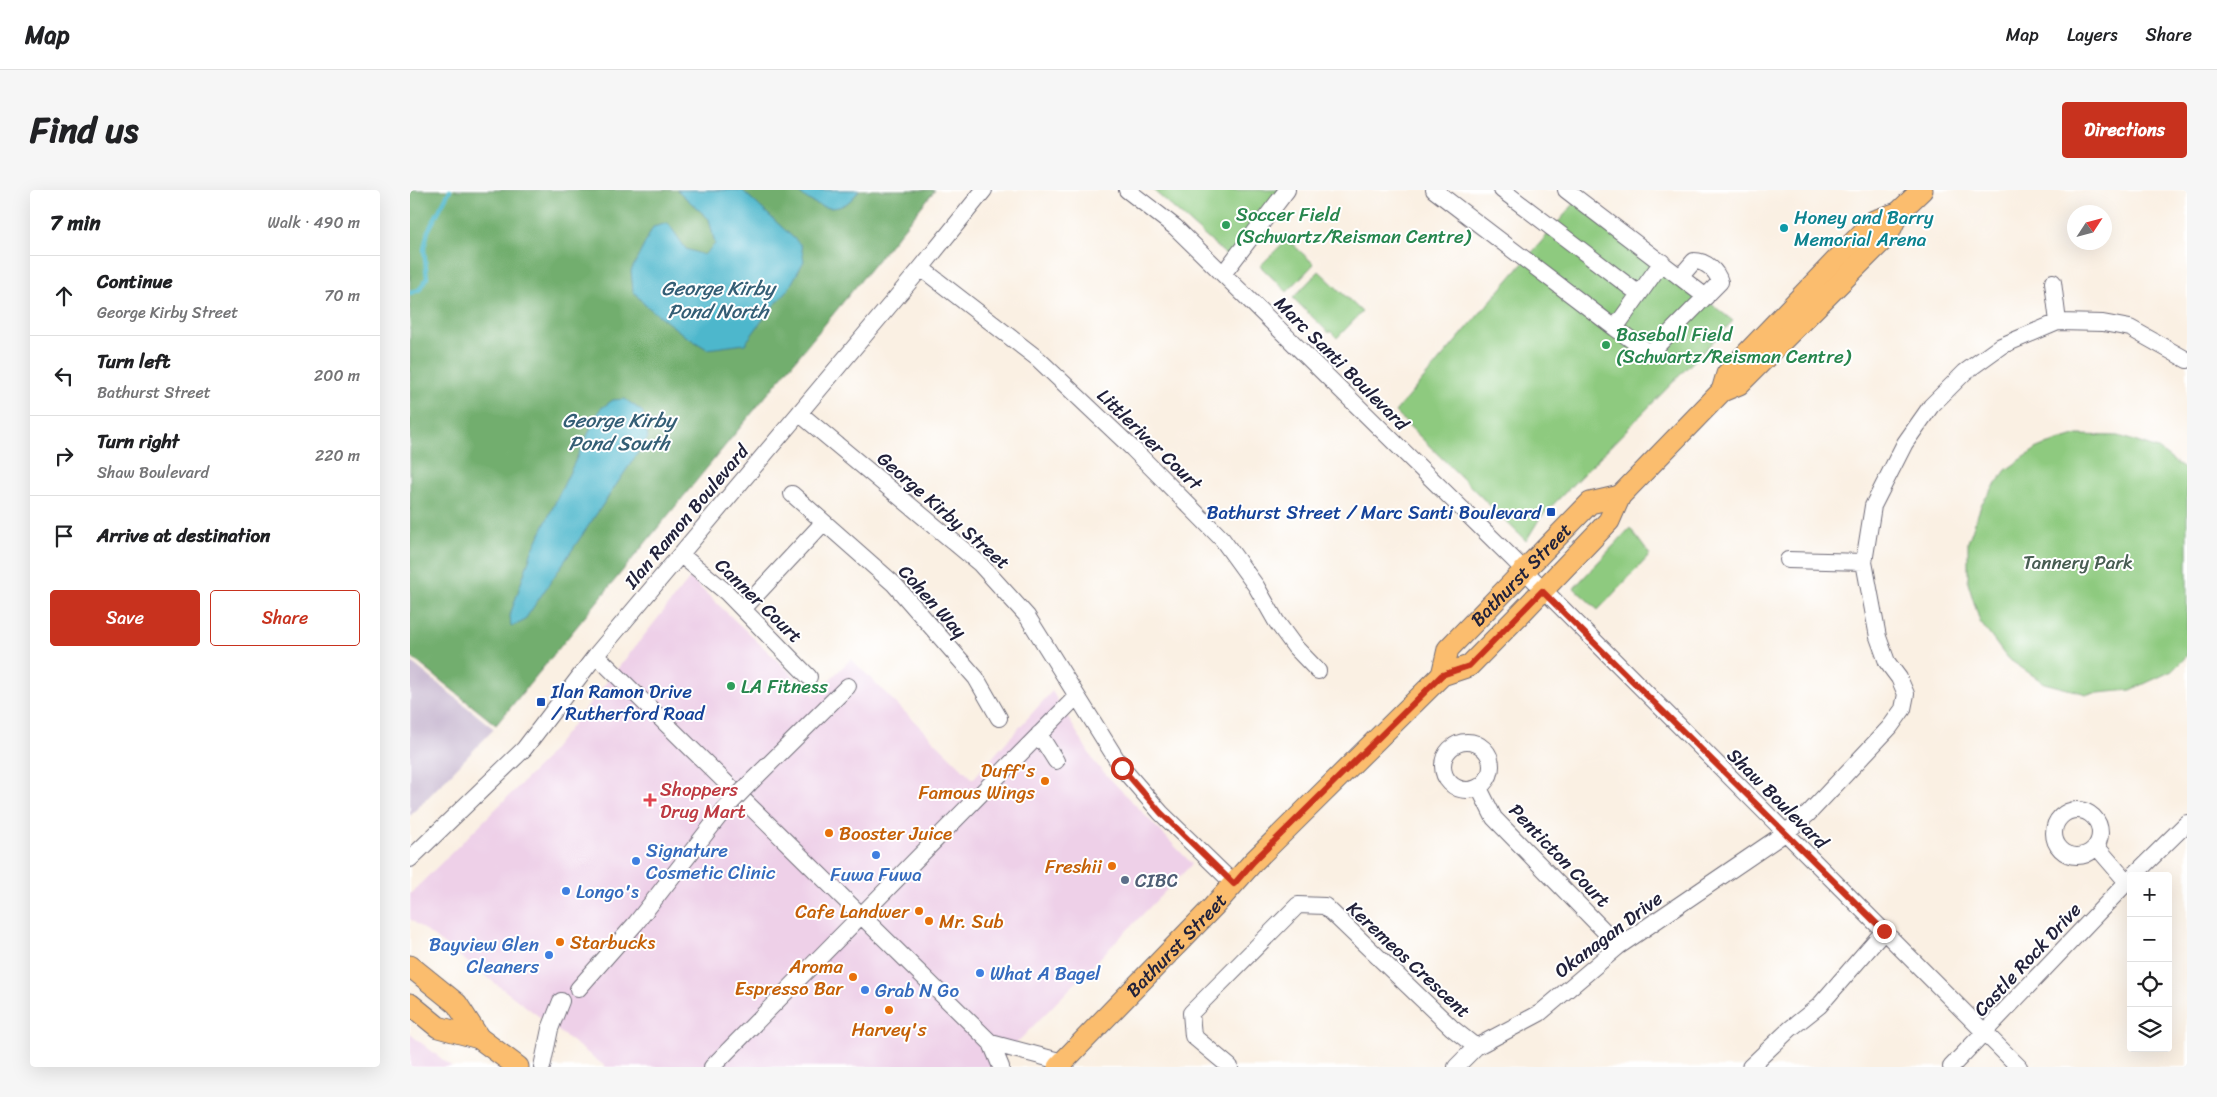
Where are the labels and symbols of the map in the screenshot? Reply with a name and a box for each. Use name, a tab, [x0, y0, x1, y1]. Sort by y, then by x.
place label: Soccer Field (Schwartz/Reisman Centre)	[1236, 198, 1472, 253]
place label: Honey and Barry Memorial Arena	[1794, 201, 1934, 256]
north arrow	[2067, 205, 2112, 250]
marker: Soccer Field (Schwartz/Reisman Centre)	[1220, 219, 1232, 231]
marker: Honey and Barry Memorial Arena	[1778, 222, 1790, 234]
water label: George Kirby Pond North	[661, 271, 777, 329]
street label: Marc Santi Boulevard	[1266, 288, 1418, 439]
place label: Baseball Field (Schwartz/Reisman Centre)	[1616, 318, 1852, 373]
marker: Baseball Field (Schwartz/Reisman Centre)	[1600, 339, 1612, 351]
street label: Littleriver Court	[1089, 380, 1211, 500]
water label: George Kirby Pond South	[562, 403, 678, 461]
street label: Ilan Ramon Boulevard	[615, 436, 758, 597]
street label: George Kirby Street	[870, 443, 1018, 578]
place label: Bathurst Street / Marc Santi Boulevard	[1206, 496, 1542, 529]
marker: Bathurst Street / Marc Santi Boulevard	[1545, 506, 1557, 518]
street label: Bathurst Street	[1462, 515, 1580, 634]
park label: Tannery Park	[2023, 546, 2133, 579]
street label: Canner Court	[707, 550, 810, 651]
street label: Cohen Way	[890, 557, 975, 646]
place label: LA Fitness	[741, 670, 828, 703]
place label: Ilan Ramon Drive / Rutherford Road	[550, 675, 706, 730]
marker: LA Fitness	[725, 680, 737, 692]
marker: Ilan Ramon Drive / Rutherford Road	[535, 696, 547, 708]
street label: Shaw Boulevard	[1719, 740, 1838, 858]
place label: Duff's Famous Wings	[918, 754, 1035, 809]
route start	[1111, 757, 1134, 780]
place label: Shoppers Drug Mart	[660, 773, 746, 828]
marker: Duff's Famous Wings	[1039, 775, 1051, 787]
marker: Shoppers Drug Mart	[644, 794, 656, 806]
street label: Penticton Court	[1501, 795, 1618, 915]
place label: Booster Juice	[839, 817, 952, 850]
marker: Booster Juice	[823, 827, 835, 839]
place label: Signature Cosmetic Clinic	[646, 834, 776, 889]
marker: Fuwa Fuwa	[870, 849, 882, 861]
place label: Freshii	[1045, 850, 1103, 883]
marker: Signature Cosmetic Clinic	[630, 855, 642, 867]
place label: Fuwa Fuwa	[830, 858, 922, 891]
marker: Freshii	[1106, 860, 1118, 872]
place label: CIBC	[1135, 864, 1179, 897]
marker: CIBC	[1119, 874, 1131, 886]
place label: Longo's	[576, 875, 639, 908]
street label: Okanagan Drive	[1547, 882, 1670, 986]
marker: Longo's	[560, 885, 572, 897]
street label: Bathurst Street	[1118, 885, 1236, 1005]
street label: Keremeos Crescent	[1339, 893, 1479, 1026]
street label: Castle Rock Drive	[1965, 894, 2090, 1024]
place label: Cafe Landwer	[795, 895, 910, 928]
marker: Cafe Landwer	[913, 905, 925, 917]
place label: Mr. Sub	[939, 905, 1004, 938]
marker: Mr. Sub	[923, 915, 935, 927]
route end	[1873, 920, 1896, 943]
place label: Starbucks	[570, 926, 655, 959]
place label: Bayview Glen Cleaners	[429, 928, 539, 983]
marker: Starbucks	[554, 936, 566, 948]
marker: Bayview Glen Cleaners	[543, 949, 555, 961]
place label: Aroma Espresso Bar	[735, 950, 844, 1005]
place label: What A Bagel	[990, 957, 1101, 990]
marker: What A Bagel	[974, 967, 986, 979]
marker: Aroma Espresso Bar	[847, 971, 859, 983]
place label: Grab N Go	[875, 974, 959, 1007]
marker: Grab N Go	[859, 984, 871, 996]
marker: Harvey's	[883, 1004, 895, 1016]
place label: Harvey's	[852, 1013, 927, 1046]

